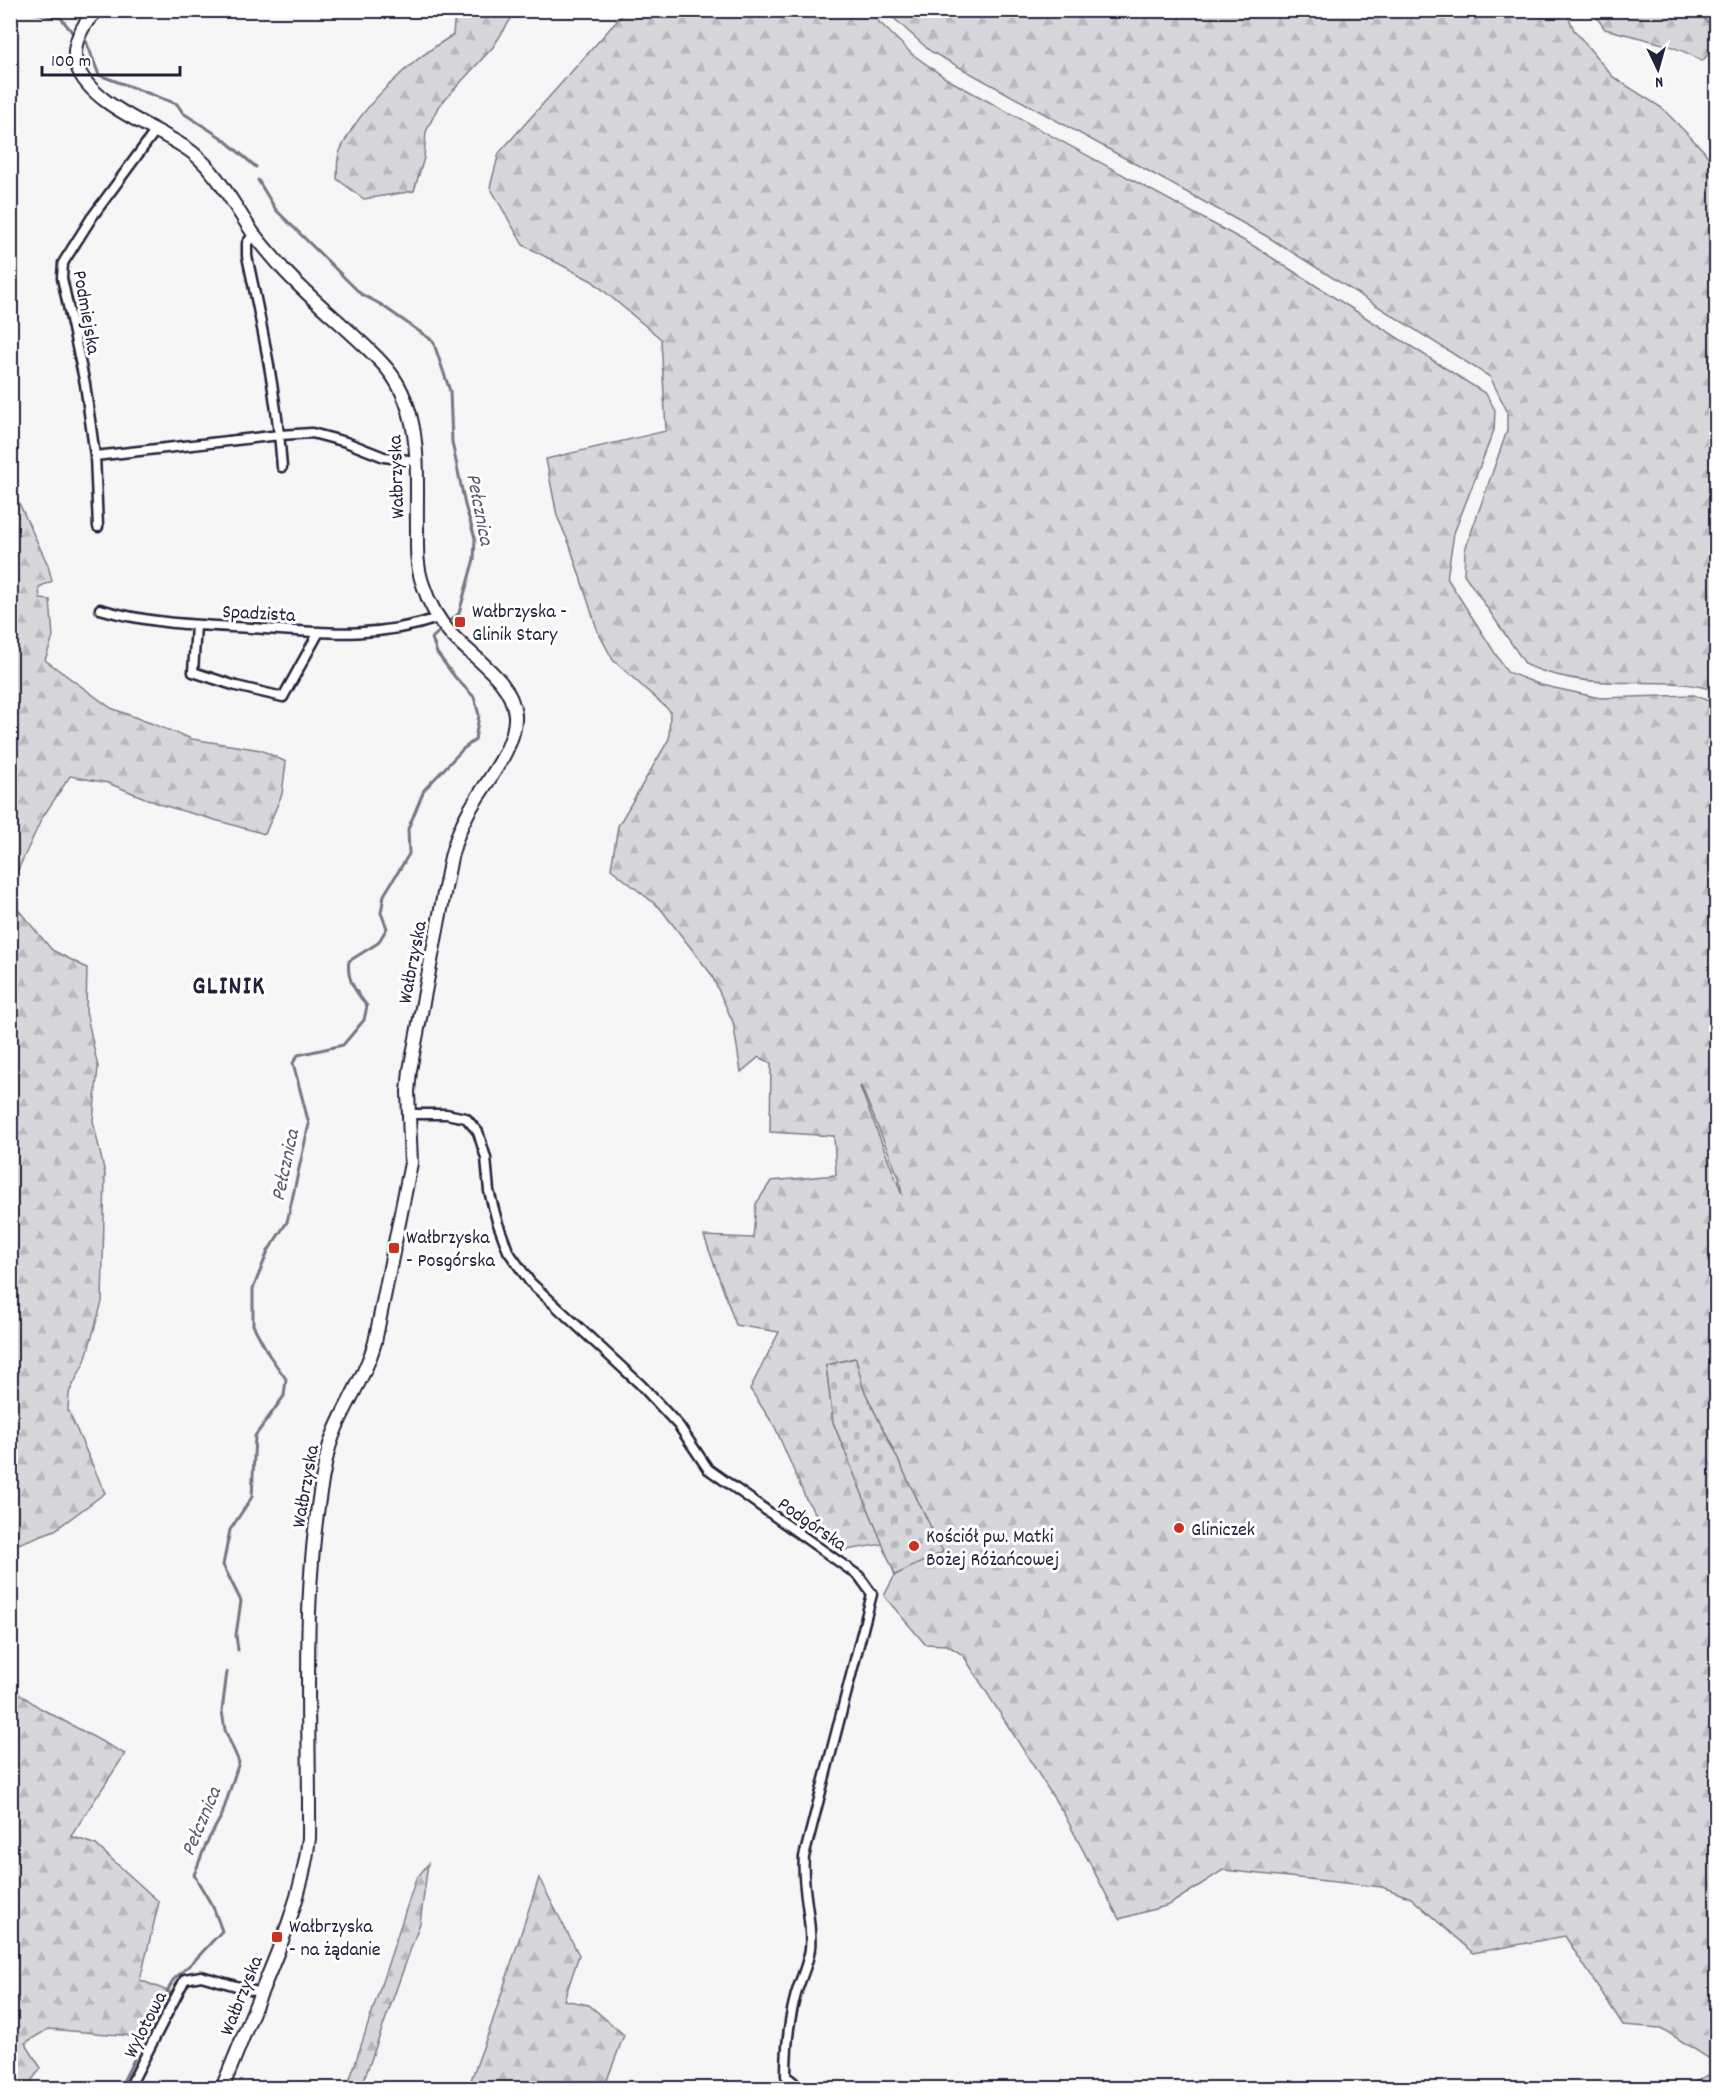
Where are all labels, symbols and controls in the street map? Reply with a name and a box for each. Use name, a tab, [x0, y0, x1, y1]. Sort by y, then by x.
scale bar	[42, 39, 180, 77]
north arrow	[1628, 39, 1688, 99]
text: 100 m	[51, 50, 91, 75]
text: N	[1654, 70, 1664, 93]
street label: Podmiejska	[64, 268, 106, 357]
street label: Wałbrzyska	[383, 434, 413, 519]
water label: Pełcznica	[456, 471, 500, 549]
street label: Spadzista	[222, 599, 297, 631]
place label: Wałbrzyska - Glinik Stary	[472, 599, 567, 650]
marker: Wałbrzyska - Glinik Stary	[453, 615, 467, 629]
street label: Wałbrzyska	[392, 918, 436, 1006]
district label: GLINIK	[192, 969, 266, 1006]
water label: Pełcznica	[265, 1126, 309, 1204]
place label: Wałbrzyska - Posgórska	[406, 1225, 496, 1276]
marker: Wałbrzyska - Posgórska	[387, 1241, 401, 1255]
street label: Wałbrzyska	[286, 1442, 328, 1530]
street label: Podgórska	[771, 1491, 852, 1560]
place label: Gliniczek	[1191, 1517, 1255, 1545]
marker: Gliniczek	[1172, 1521, 1186, 1535]
place label: Kościół pw. Matki Bożej Różańcowej	[926, 1524, 1059, 1575]
marker: Kościół pw. Matki Bożej Różańcowej	[907, 1539, 921, 1553]
water label: Pełcznica	[175, 1782, 231, 1861]
place label: Wałbrzyska - na żądanie	[289, 1914, 381, 1965]
marker: Wałbrzyska - na żądanie	[270, 1930, 284, 1944]
street label: Wałbrzyska	[214, 1952, 272, 2040]
street label: Wylotowa	[118, 1986, 176, 2064]

